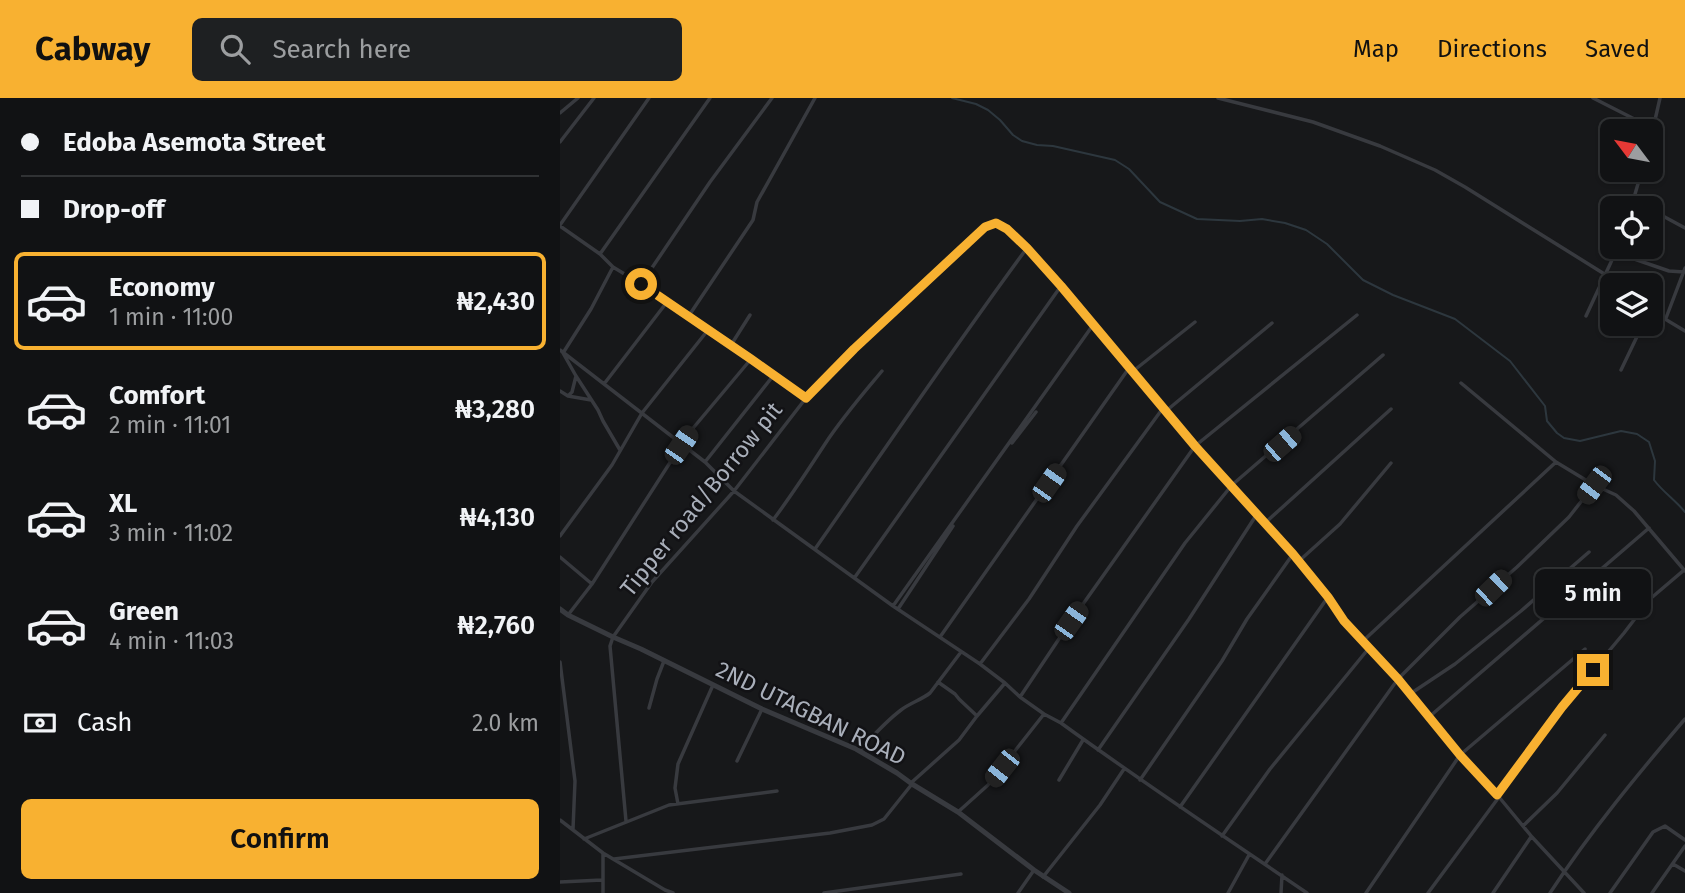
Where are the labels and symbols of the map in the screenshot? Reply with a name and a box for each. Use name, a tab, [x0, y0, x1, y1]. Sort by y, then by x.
north arrow	[1600, 119, 1662, 182]
route start	[625, 268, 657, 300]
street label: Tipper road/Borrow pit	[614, 396, 788, 602]
car	[661, 422, 702, 468]
car	[1260, 422, 1305, 466]
car	[1029, 460, 1070, 506]
car	[1573, 462, 1616, 508]
car	[1471, 566, 1516, 610]
callout: 5 min	[1535, 568, 1651, 618]
car	[1051, 598, 1092, 644]
route end	[1577, 654, 1609, 686]
street label: 2ND UTAGBAN ROAD	[712, 655, 910, 771]
car	[981, 745, 1024, 791]

